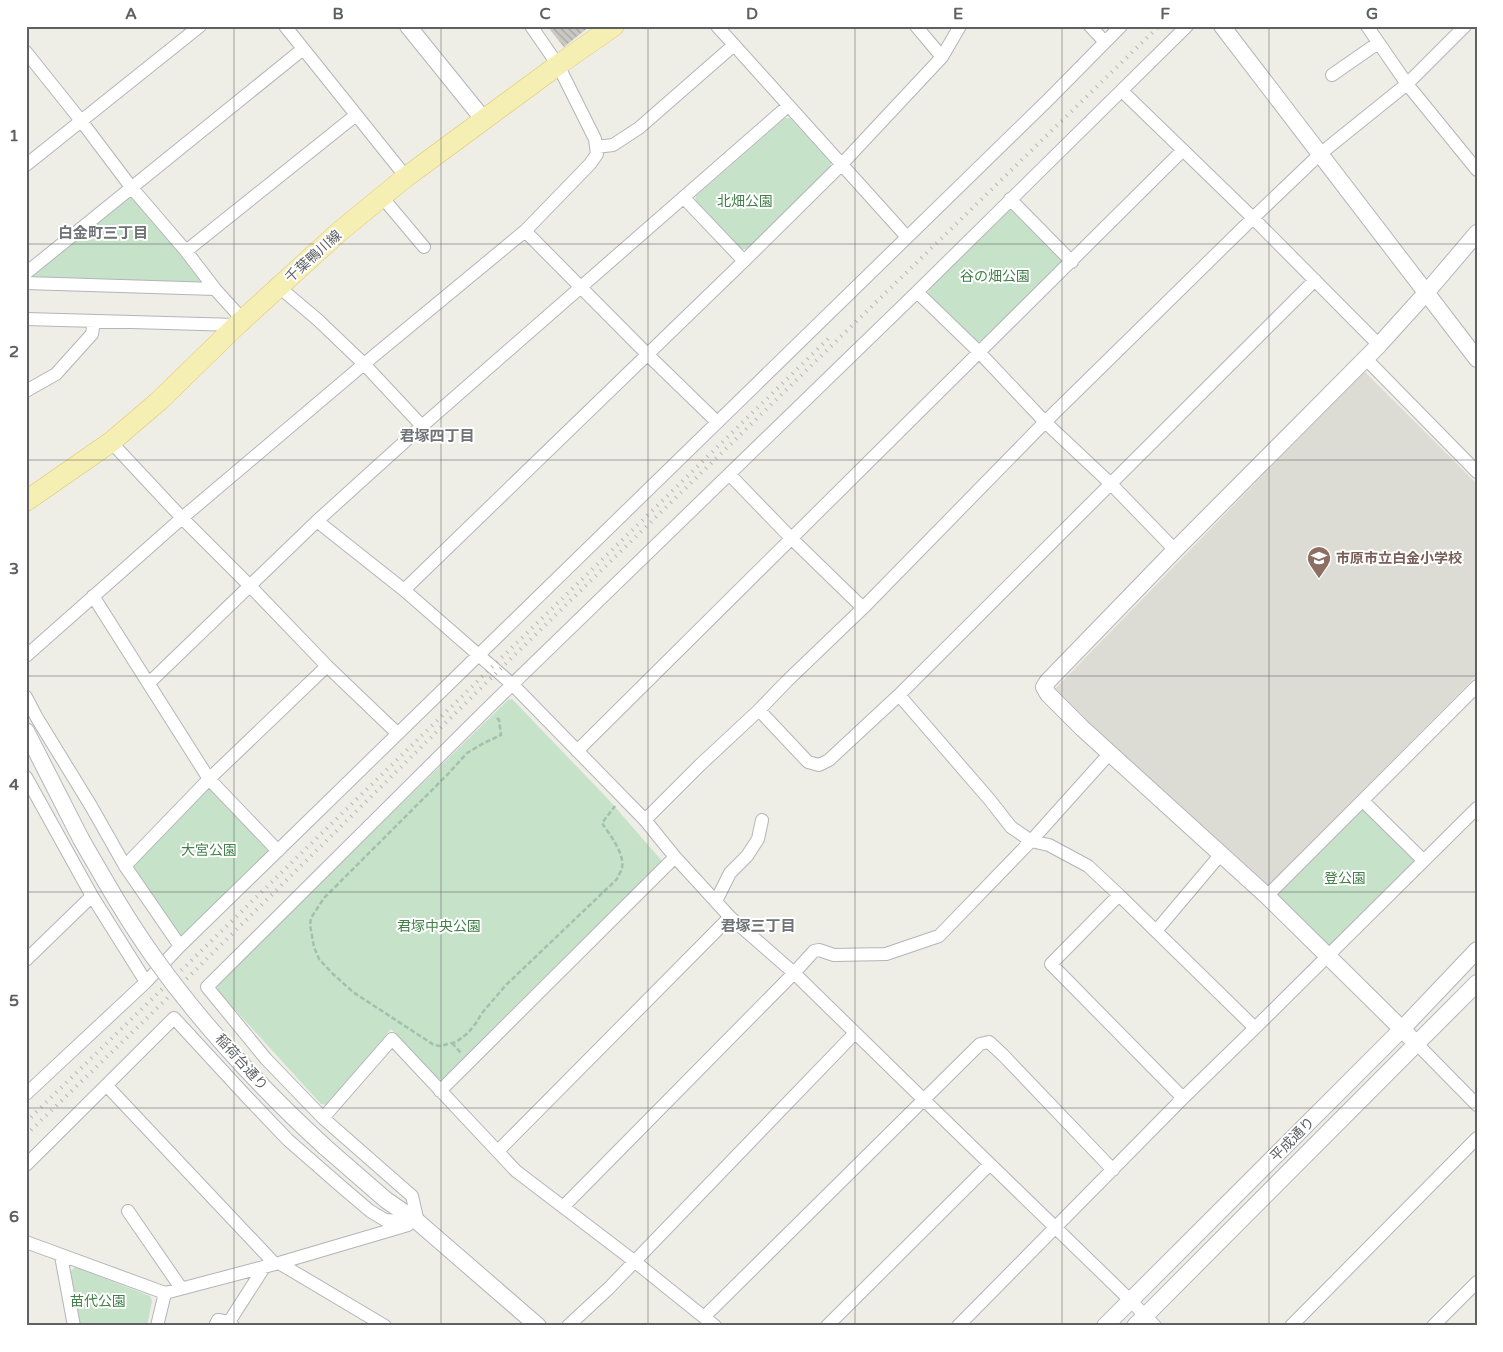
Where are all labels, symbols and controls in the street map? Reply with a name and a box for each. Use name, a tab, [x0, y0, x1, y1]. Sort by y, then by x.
text: A	[125, 4, 137, 24]
text: B	[332, 4, 344, 24]
text: C	[539, 4, 551, 24]
text: D	[746, 4, 758, 24]
text: E	[953, 4, 963, 24]
text: F	[1160, 4, 1170, 24]
text: G	[1366, 4, 1378, 24]
text: 1	[9, 126, 19, 146]
park label: 北畑公園	[717, 193, 773, 210]
district label: 白金町三丁目	[58, 224, 148, 242]
street label: 千葉鴨川線	[282, 227, 345, 286]
park label: 谷の畑公園	[960, 268, 1030, 285]
text: 2	[9, 342, 19, 362]
district label: 君塚四丁目	[399, 427, 475, 445]
school or university icon: 市原市立白金小学校	[1306, 545, 1332, 579]
place label: 市原市立白金小学校	[1336, 550, 1462, 567]
text: 3	[9, 559, 19, 579]
text: 4	[9, 775, 19, 795]
park label: 大宮公園	[181, 842, 237, 859]
park label: 登公園	[1324, 870, 1366, 887]
district label: 君塚三丁目	[720, 917, 796, 935]
park label: 君塚中央公園	[397, 918, 481, 935]
text: 5	[9, 991, 19, 1011]
street label: 稲荷台通り	[212, 1031, 271, 1094]
street label: 平成通り	[1267, 1114, 1318, 1165]
text: 6	[9, 1207, 19, 1227]
park label: 苗代公園	[70, 1293, 126, 1310]

